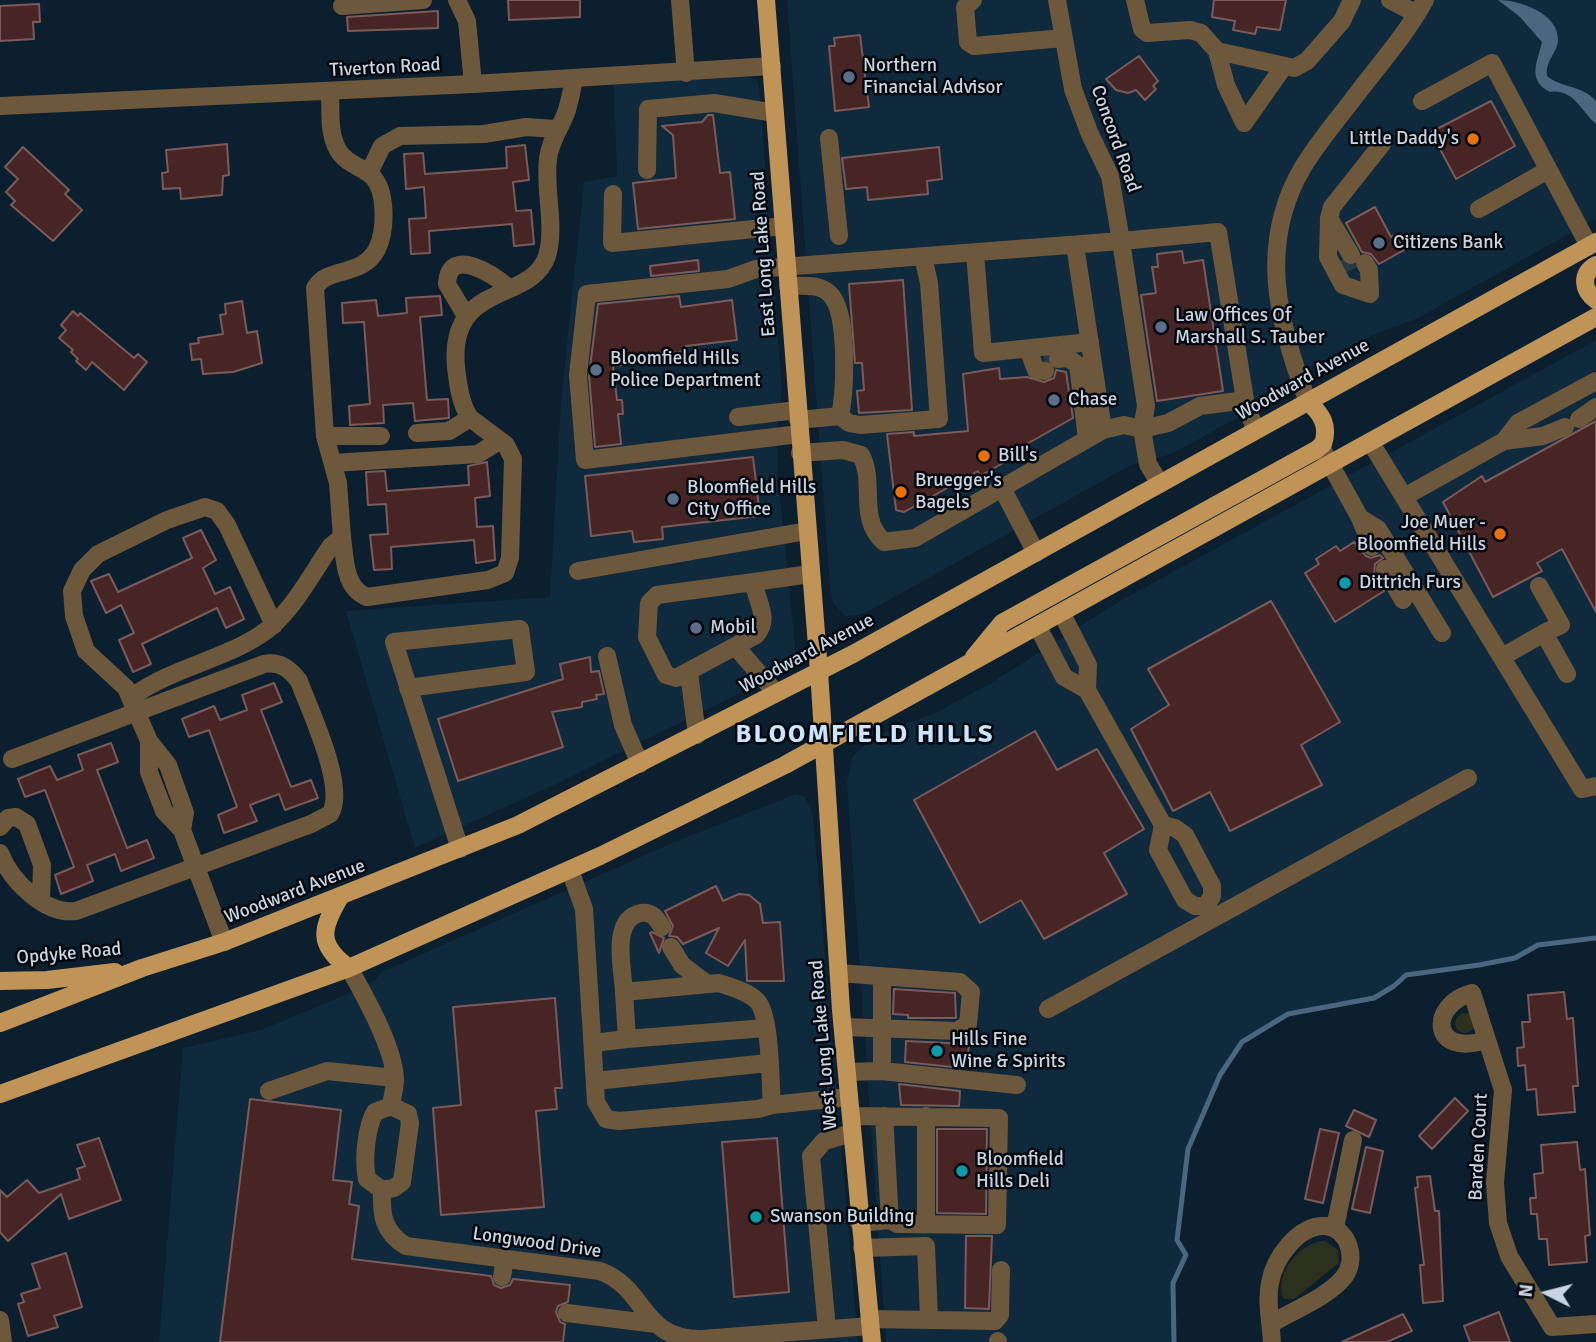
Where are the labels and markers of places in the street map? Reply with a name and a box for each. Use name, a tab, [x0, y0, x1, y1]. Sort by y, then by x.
place label: Northern Financial Advisor	[863, 55, 1002, 99]
marker: Northern Financial Advisor	[841, 69, 857, 85]
place label: Little Daddy's	[1349, 128, 1459, 150]
marker: Little Daddy's	[1465, 131, 1481, 147]
place label: Citizens Bank	[1393, 232, 1503, 254]
marker: Citizens Bank	[1371, 235, 1387, 251]
place label: Law Offices Of Marshall S. Tauber	[1175, 305, 1325, 349]
marker: Law Offices Of Marshall S. Tauber	[1153, 319, 1169, 335]
place label: Bloomfield Hills Police Department	[610, 348, 761, 392]
marker: Bloomfield Hills Police Department	[588, 362, 604, 378]
place label: Chase	[1068, 389, 1117, 411]
marker: Chase	[1046, 392, 1062, 408]
place label: Bill's	[998, 445, 1037, 467]
marker: Bill's	[976, 448, 992, 464]
place label: Bruegger's Bagels	[915, 470, 1002, 514]
place label: Bloomfield Hills City Office	[687, 477, 816, 521]
marker: Bruegger's Bagels	[893, 484, 909, 500]
marker: Bloomfield Hills City Office	[665, 491, 681, 507]
place label: Joe Muer - Bloomfield Hills	[1357, 512, 1486, 556]
marker: Joe Muer - Bloomfield Hills	[1492, 526, 1508, 542]
place label: Dittrich Furs	[1359, 572, 1461, 594]
marker: Dittrich Furs	[1337, 575, 1353, 591]
place label: Mobil	[710, 617, 756, 639]
marker: Mobil	[688, 620, 704, 636]
place label: Hills Fine Wine & Spirits	[951, 1029, 1065, 1073]
marker: Hills Fine Wine & Spirits	[929, 1043, 945, 1059]
place label: Bloomfield Hills Deli	[976, 1149, 1064, 1193]
marker: Bloomfield Hills Deli	[954, 1163, 970, 1179]
place label: Swanson Building	[770, 1206, 914, 1228]
marker: Swanson Building	[748, 1209, 764, 1225]

